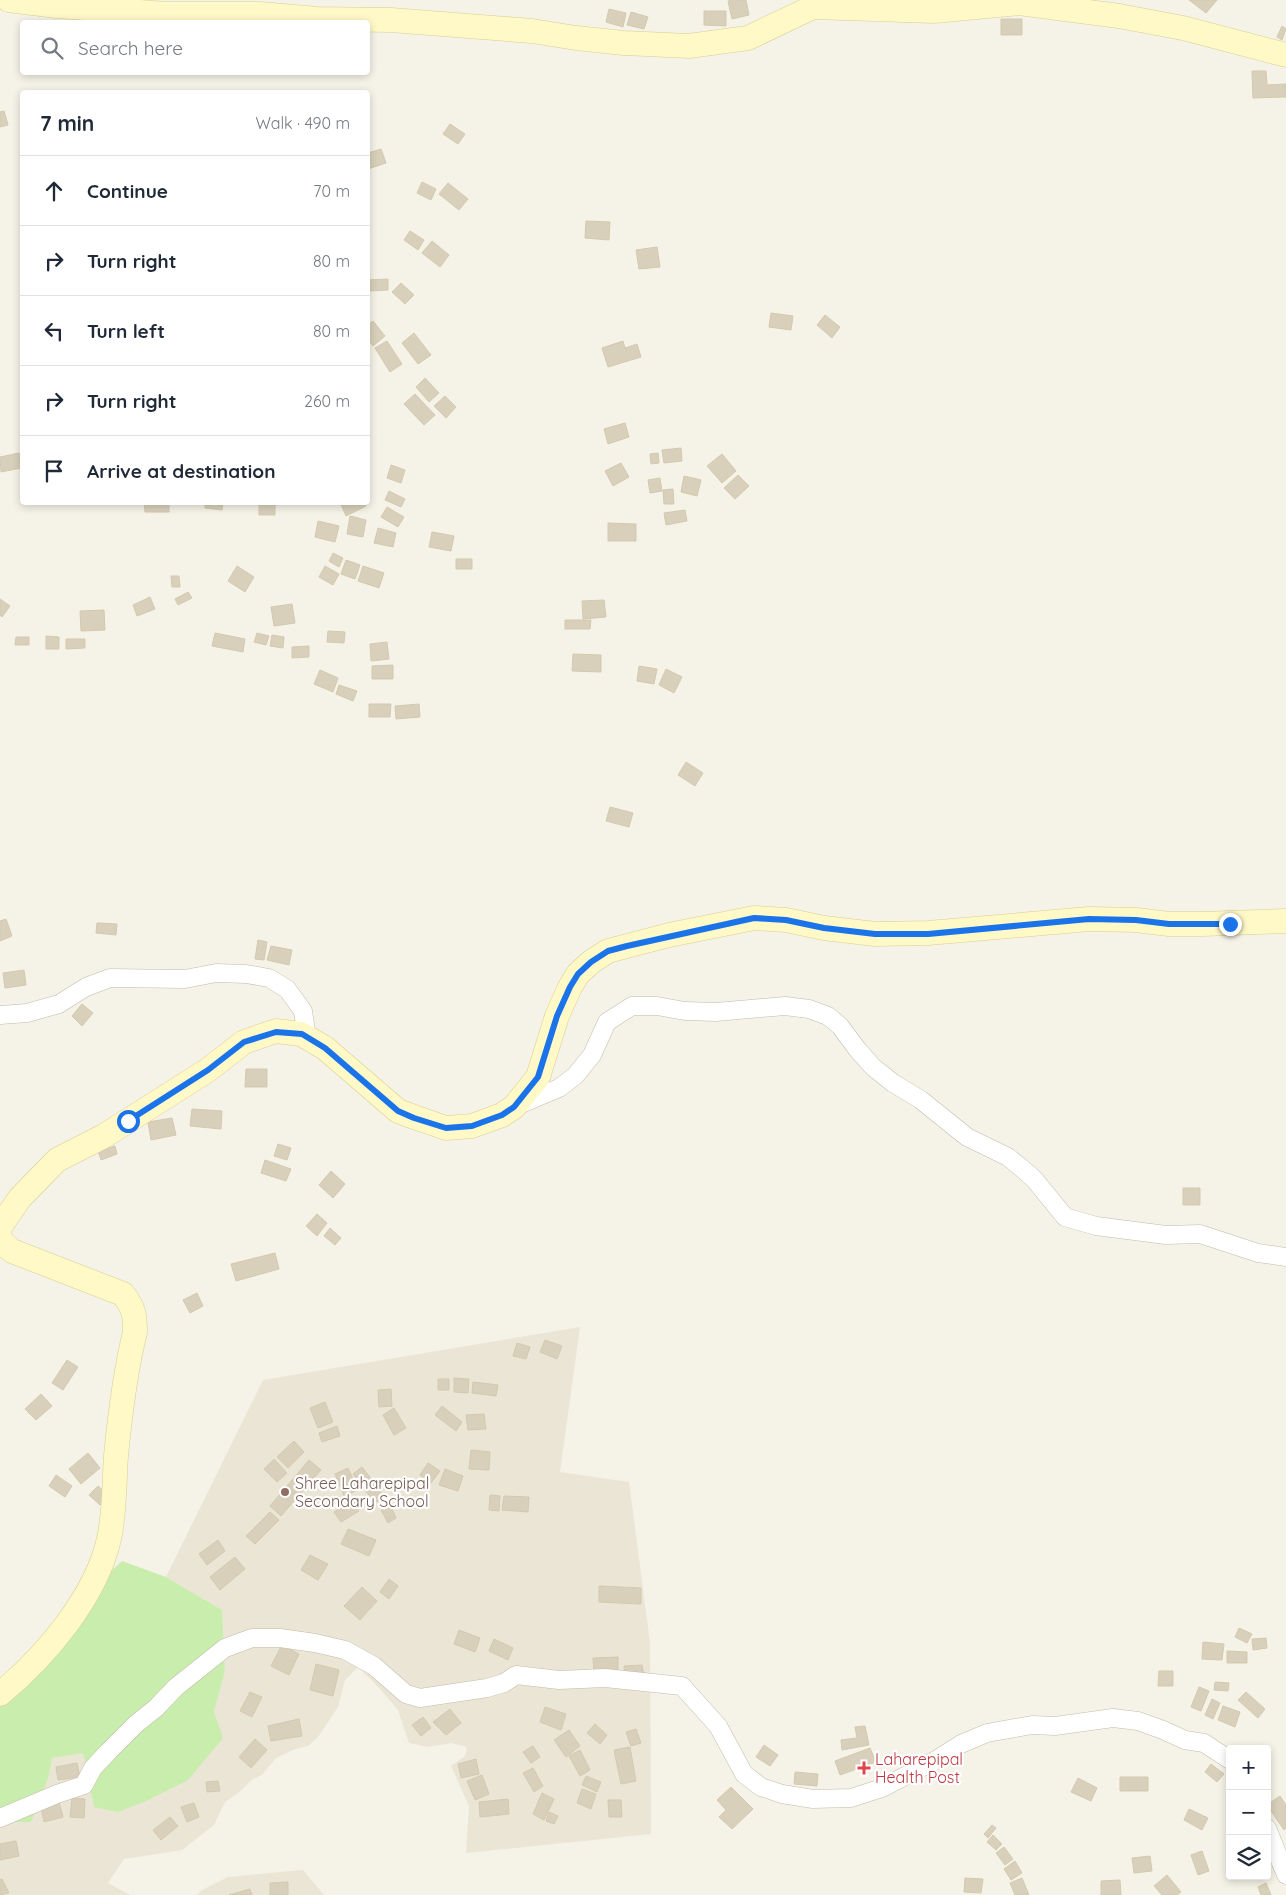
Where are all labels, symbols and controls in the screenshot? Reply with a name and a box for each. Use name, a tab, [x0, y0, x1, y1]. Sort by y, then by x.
search box	[20, 20, 370, 75]
icon: search	[38, 34, 66, 62]
text: Search here	[78, 36, 183, 60]
text: 7 min	[40, 110, 94, 136]
text: Walk · 490 m	[255, 113, 350, 133]
icon: ahead	[40, 177, 68, 205]
text: Continue	[87, 179, 168, 203]
text: 70 m	[313, 181, 350, 201]
icon: right	[40, 247, 68, 275]
text: Turn right	[87, 249, 176, 273]
text: 80 m	[313, 251, 350, 271]
icon: left	[40, 317, 68, 345]
text: Turn left	[87, 319, 165, 343]
text: 80 m	[313, 321, 350, 341]
icon: right	[40, 387, 68, 415]
text: Turn right	[87, 389, 176, 413]
text: 260 m	[304, 391, 350, 411]
icon: arrive	[40, 457, 68, 485]
text: Arrive at destination	[87, 459, 276, 483]
route end	[1219, 913, 1242, 936]
route start	[117, 1110, 140, 1133]
place label: Shree Laharepipal Secondary School	[295, 1473, 429, 1511]
marker: Shree Laharepipal Secondary School	[279, 1486, 291, 1498]
map controls	[1226, 1745, 1271, 1880]
button: +	[1226, 1745, 1271, 1790]
place label: Laharepipal Health Post	[875, 1749, 963, 1787]
marker: Laharepipal Health Post	[857, 1761, 871, 1775]
button: −	[1226, 1790, 1271, 1835]
button: layers	[1226, 1835, 1271, 1880]

